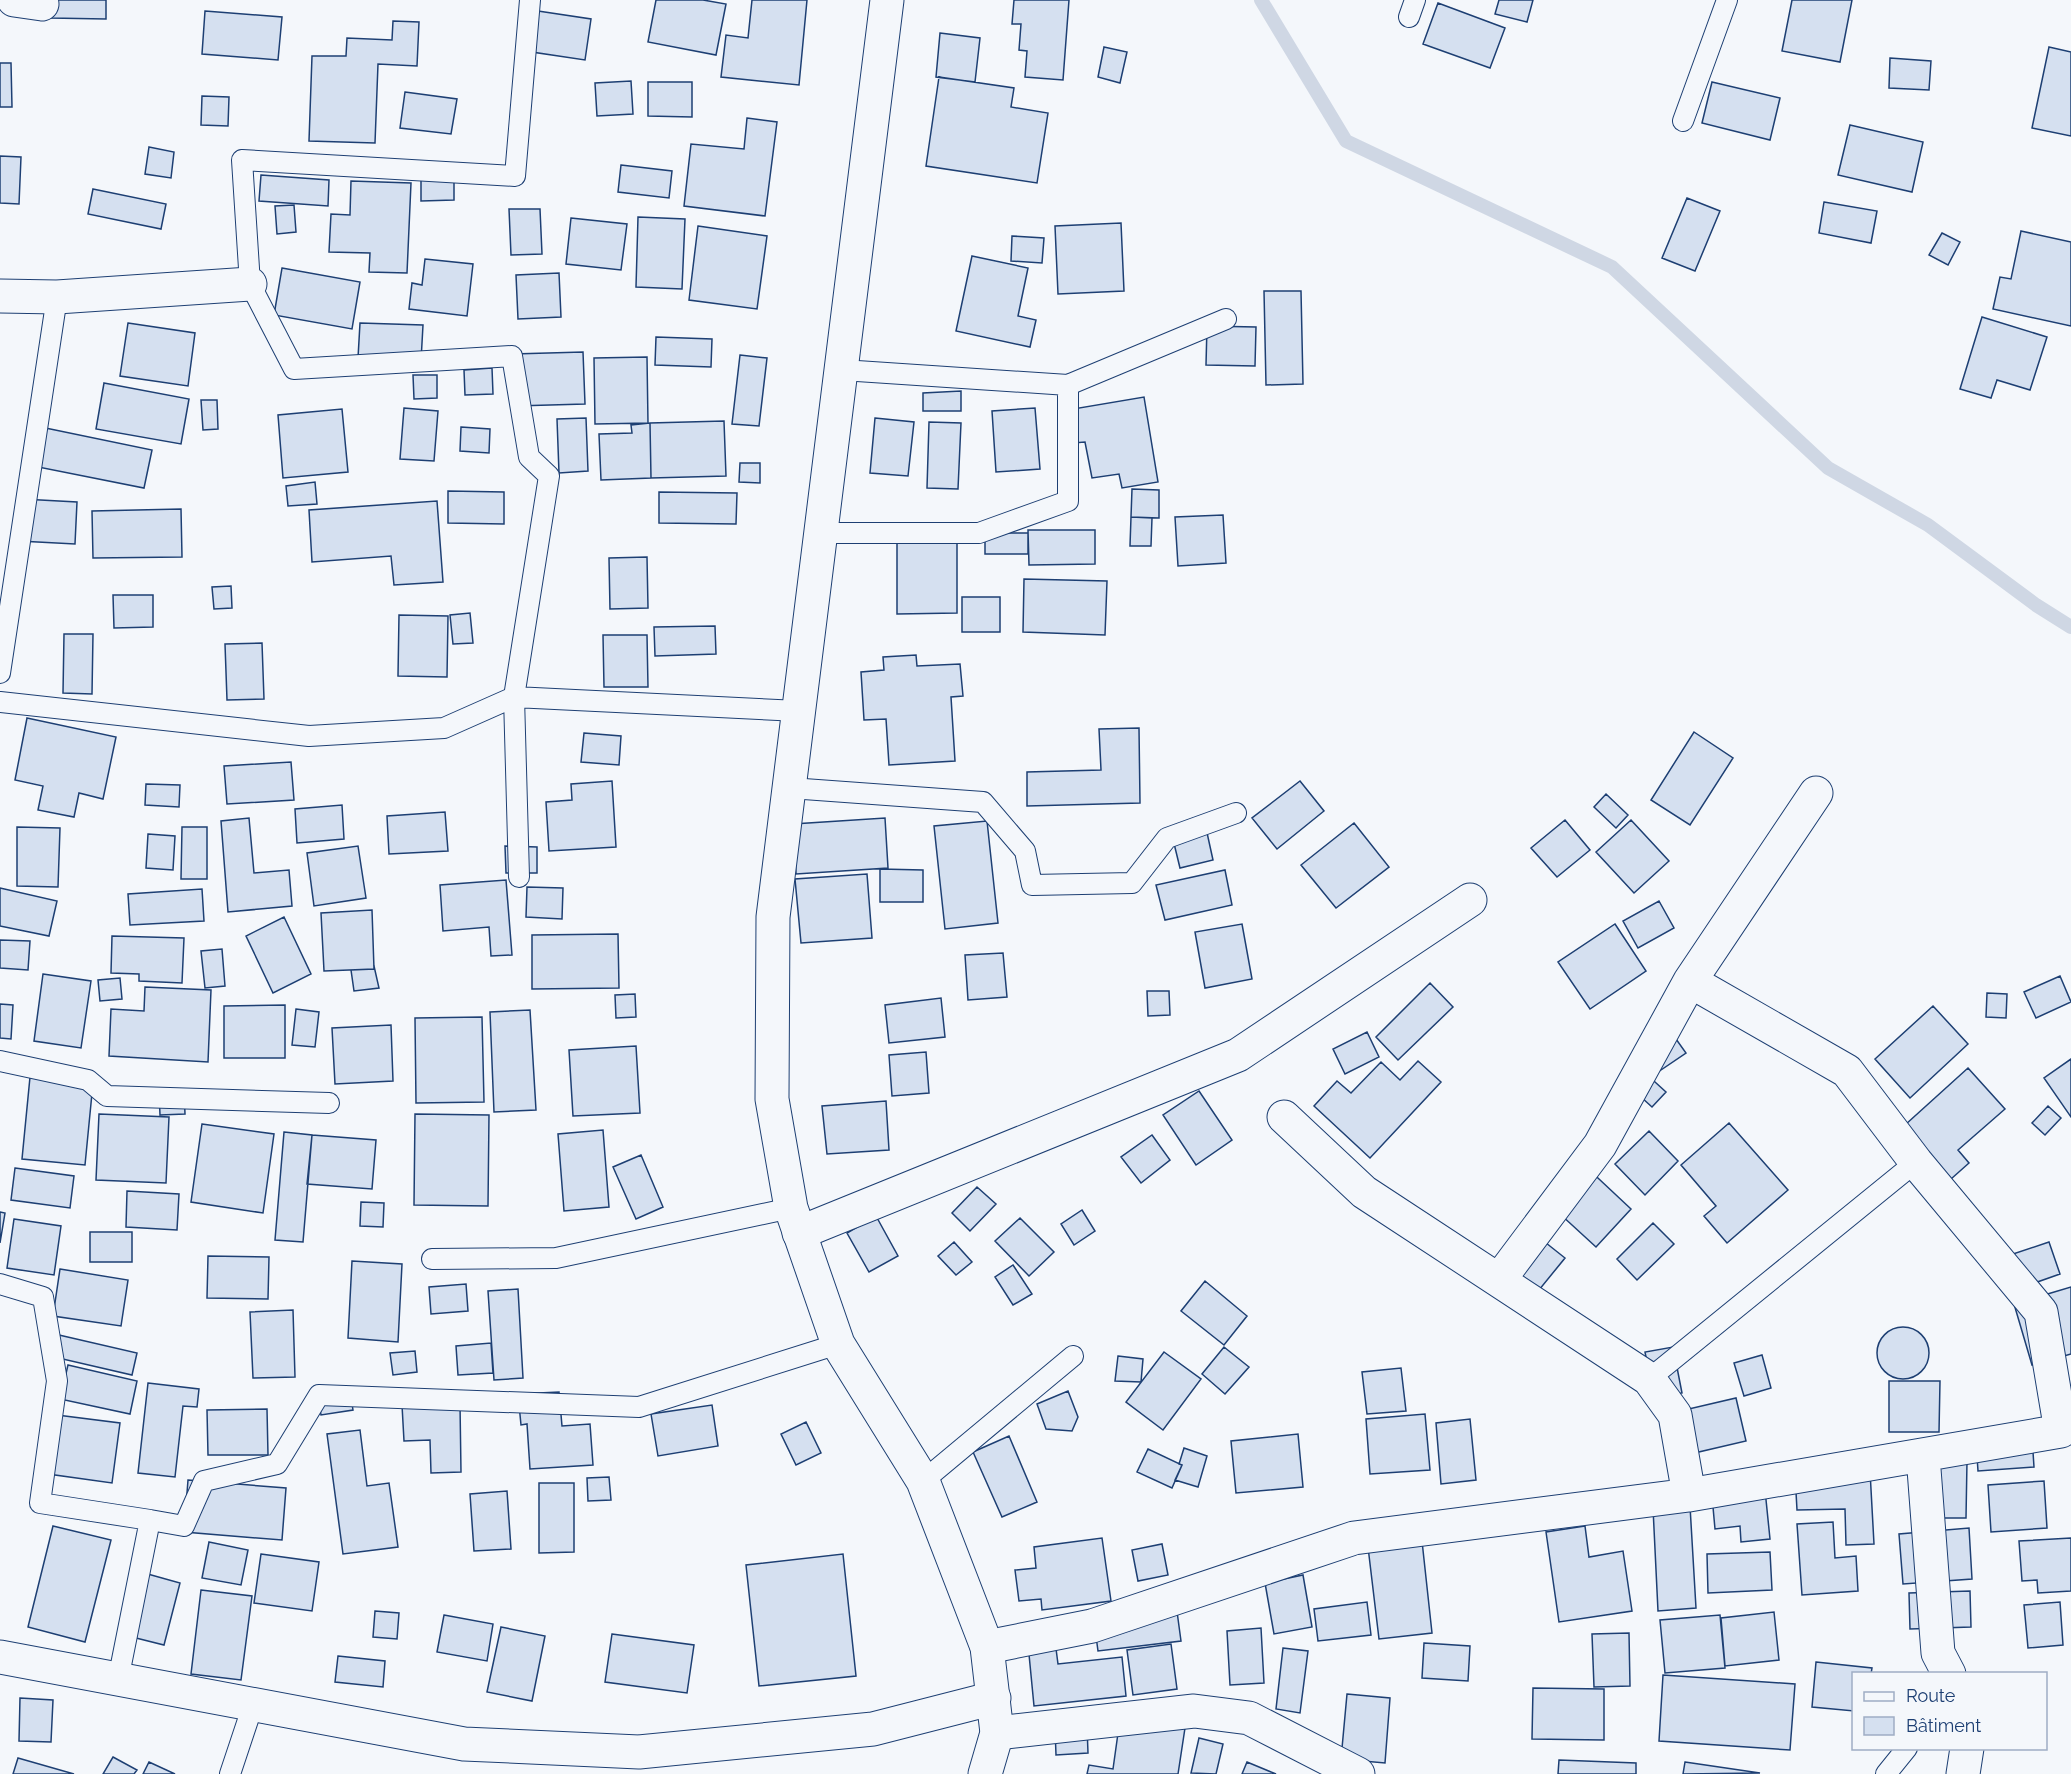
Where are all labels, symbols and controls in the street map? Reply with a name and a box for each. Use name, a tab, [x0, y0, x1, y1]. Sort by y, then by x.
legend	[1852, 1672, 2047, 1750]
text: Route	[1906, 1685, 1956, 1706]
text: Bâtiment	[1906, 1715, 1981, 1736]

